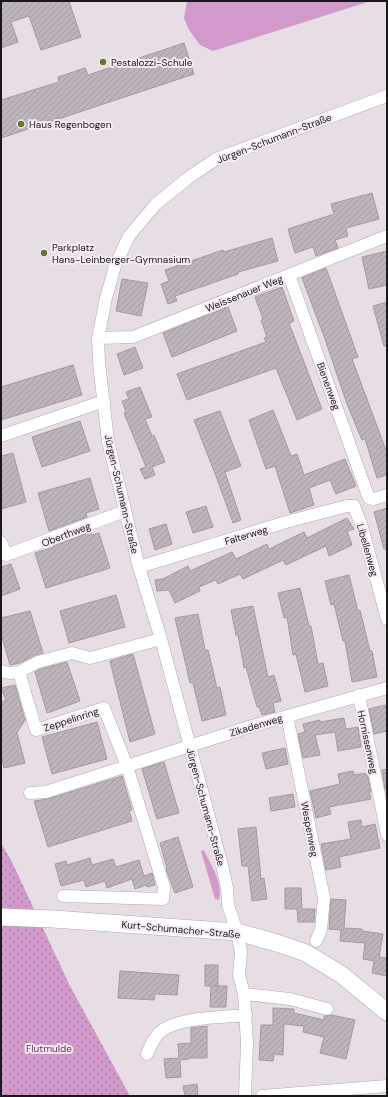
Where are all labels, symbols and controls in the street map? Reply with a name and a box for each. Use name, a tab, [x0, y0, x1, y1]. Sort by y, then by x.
place label: Pestalozzi-Schule	[111, 56, 193, 69]
marker: Pestalozzi-Schule	[98, 57, 108, 67]
street label: Jürgen-Schumann-Straße	[215, 110, 334, 166]
place label: Haus Regenbogen	[29, 118, 112, 131]
marker: Haus Regenbogen	[16, 119, 26, 129]
place label: Parkplatz Hans-Leinberger-Gymnasium	[52, 241, 190, 266]
marker: Parkplatz Hans-Leinberger-Gymnasium	[39, 248, 49, 258]
street label: Weissenauer Weg	[204, 272, 285, 315]
street label: Bienenweg	[314, 360, 343, 412]
street label: Jürgen-Schumann-Straße	[101, 433, 142, 555]
street label: Oberthweg	[40, 519, 93, 550]
street label: Libellenweg	[354, 522, 381, 578]
street label: Falterweg	[223, 523, 270, 548]
street label: Zeppelinring	[42, 704, 101, 734]
street label: Hornissenweg	[354, 709, 381, 776]
street label: Zikadenweg	[228, 711, 285, 740]
street label: Jürgen-Schumann-Straße	[183, 747, 228, 868]
street label: Wespenweg	[298, 800, 321, 858]
street label: Kurt-Schumacher-Straße	[121, 918, 241, 941]
park label: Flutmulde	[26, 1042, 72, 1055]

